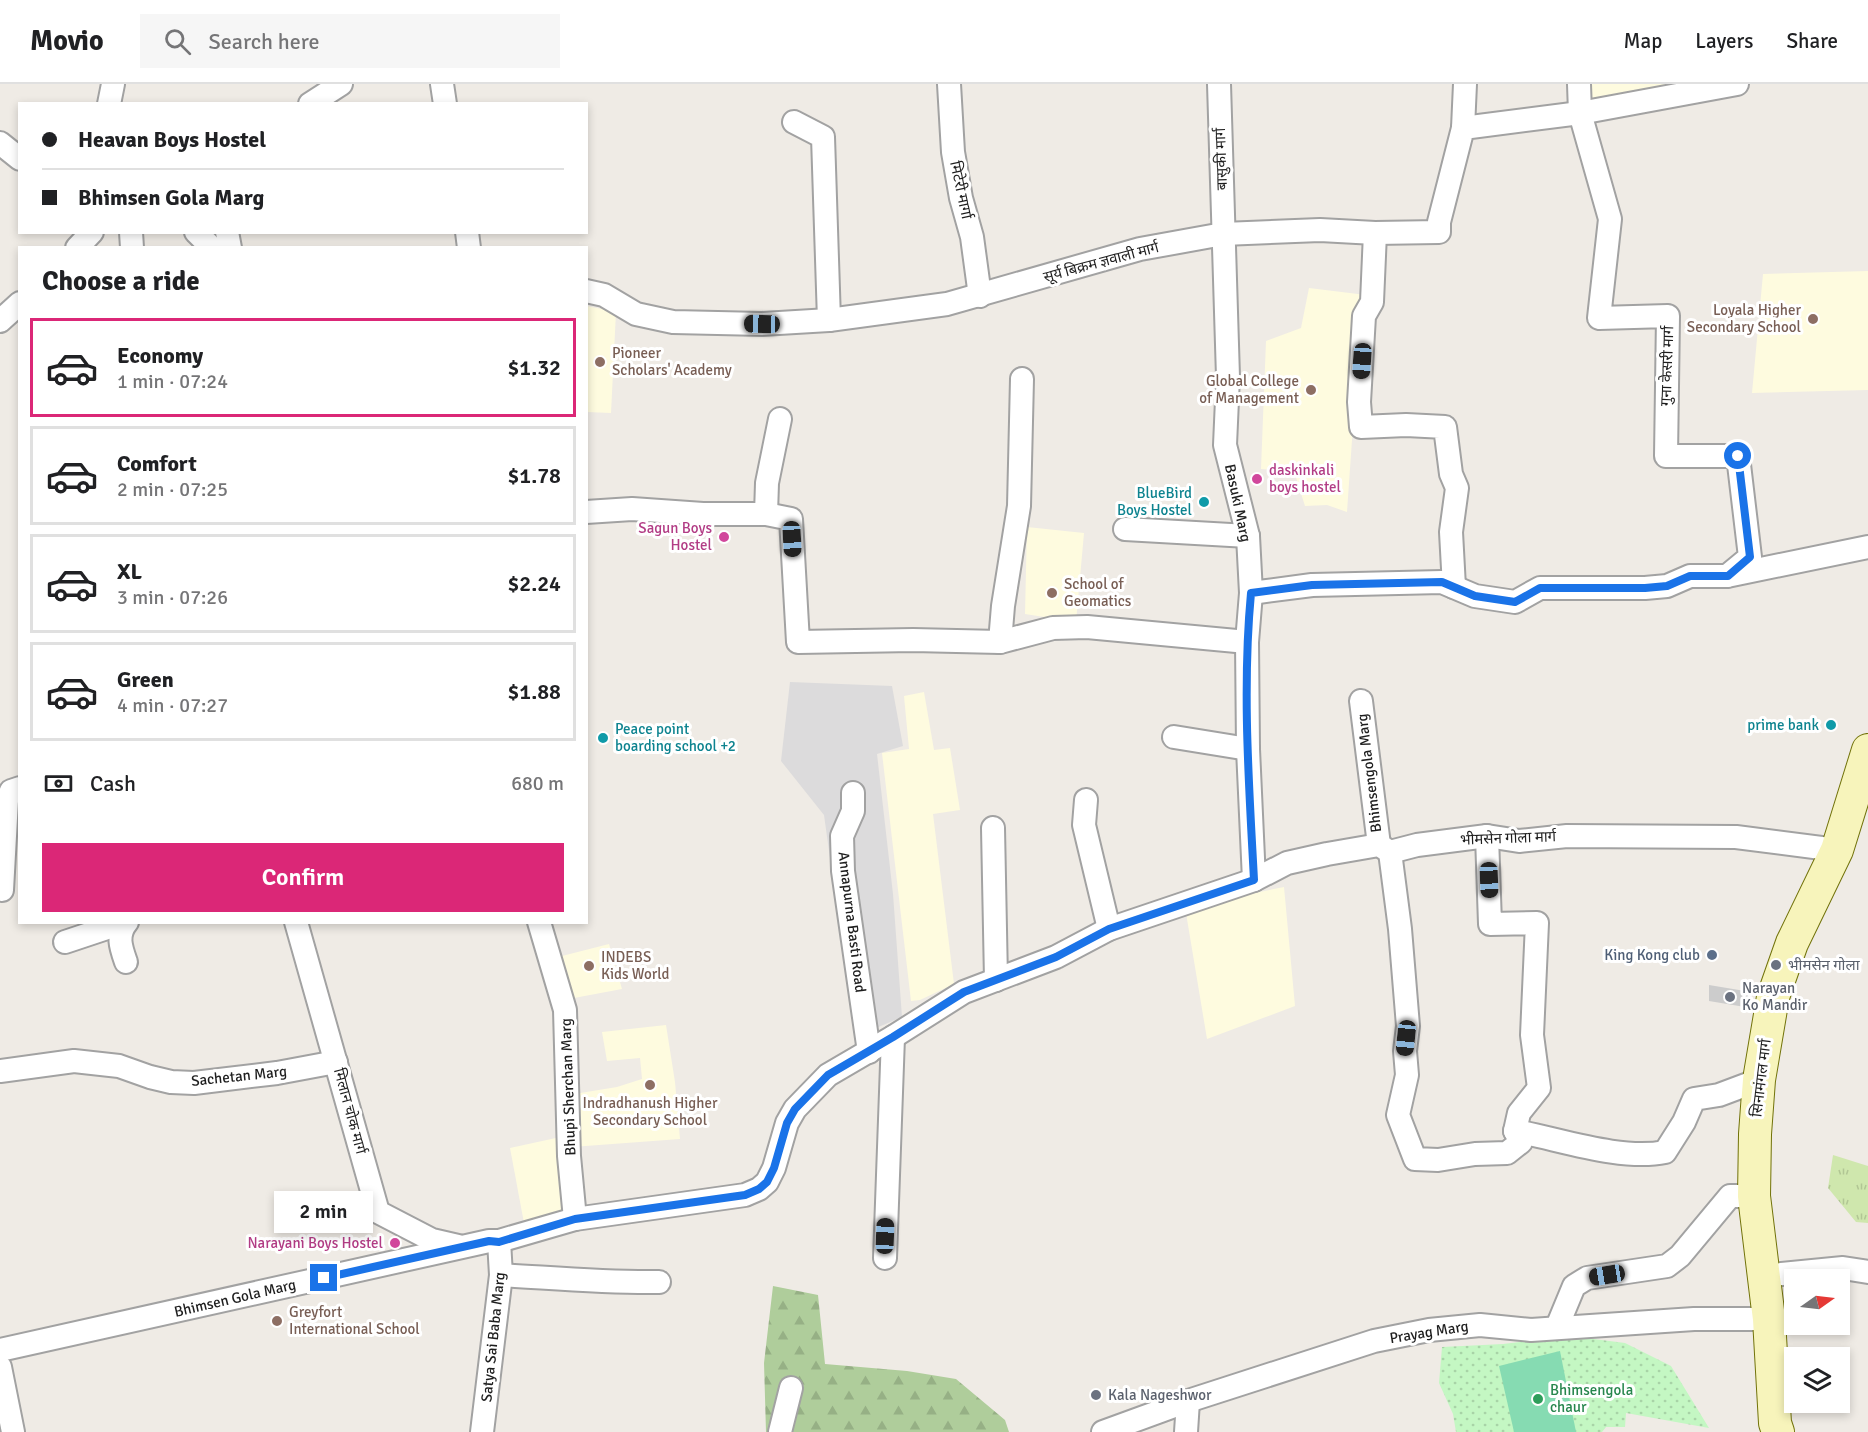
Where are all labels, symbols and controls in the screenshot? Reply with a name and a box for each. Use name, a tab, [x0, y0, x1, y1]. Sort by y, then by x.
search box	[140, 14, 560, 68]
text: Movio	[30, 24, 104, 58]
icon: search	[161, 25, 194, 58]
text: Search here	[209, 28, 320, 55]
text: Map	[1624, 28, 1662, 54]
text: Layers	[1695, 28, 1753, 54]
text: Share	[1786, 28, 1838, 54]
text: Heavan Boys Hostel	[78, 126, 266, 153]
street label: बासुकी मार्ग	[1211, 126, 1232, 191]
street label: मिटेरी मार्गा	[946, 159, 976, 222]
text: Bhimsen Gola Marg	[78, 184, 264, 211]
street label: सूर्य बिक्रम ज्ञवाली मार्ग	[1041, 238, 1162, 287]
text: Choose a ride	[42, 265, 200, 298]
place label: Loyala Higher Secondary School	[1687, 301, 1801, 336]
marker: Loyala Higher Secondary School	[1806, 312, 1820, 326]
car	[744, 315, 780, 333]
street label: गुना केसरी मार्ग	[1657, 325, 1678, 406]
icon: car	[45, 341, 99, 395]
text: Economy	[117, 342, 203, 369]
car	[1352, 342, 1372, 380]
place label: Pioneer Scholars' Academy	[612, 344, 732, 379]
text: $1.32	[507, 354, 561, 381]
marker: Pioneer Scholars' Academy	[593, 355, 607, 369]
text: 1 min · 07:24	[117, 369, 228, 394]
place label: Global College of Management	[1199, 372, 1299, 407]
marker: Global College of Management	[1304, 383, 1318, 397]
route start	[1724, 442, 1751, 469]
icon: car	[45, 449, 99, 503]
text: Comfort	[117, 450, 197, 477]
place label: daskinkali boys hostel	[1269, 461, 1341, 496]
text: $1.78	[507, 462, 561, 489]
street label: Basuki Marg	[1221, 462, 1255, 544]
marker: daskinkali boys hostel	[1250, 472, 1264, 486]
text: 2 min · 07:25	[117, 477, 228, 502]
place label: BlueBird Boys Hostel	[1117, 484, 1192, 519]
marker: BlueBird Boys Hostel	[1197, 495, 1211, 509]
place label: Sagun Boys Hostel	[638, 519, 712, 554]
car	[782, 521, 802, 557]
marker: Sagun Boys Hostel	[717, 530, 731, 544]
icon: car	[45, 557, 99, 611]
text: XL	[117, 558, 142, 585]
text: $2.24	[507, 570, 561, 597]
place label: School of Geomatics	[1064, 575, 1132, 610]
text: 3 min · 07:26	[117, 585, 228, 610]
marker: School of Geomatics	[1045, 586, 1059, 600]
icon: car	[45, 665, 99, 719]
text: Green	[117, 666, 174, 693]
text: $1.88	[507, 678, 561, 705]
text: 4 min · 07:27	[117, 693, 228, 718]
street label: Bhimsengola Marg	[1353, 712, 1385, 833]
place label: prime bank	[1747, 716, 1819, 734]
marker: prime bank	[1824, 718, 1838, 732]
place label: Peace point boarding school +2	[615, 720, 736, 755]
marker: Peace point boarding school +2	[596, 731, 610, 745]
icon: cash	[42, 767, 75, 800]
text: Cash	[90, 770, 136, 797]
text: 680 m	[511, 771, 564, 796]
street label: भीमसेन गोला मार्ग	[1460, 827, 1557, 849]
button: Confirm	[42, 843, 564, 912]
street label: Annapurna Basti Road	[834, 850, 870, 994]
car	[1479, 862, 1499, 898]
place label: King Kong club	[1604, 946, 1700, 964]
place label: INDEBS Kids World	[601, 948, 670, 983]
marker: King Kong club	[1705, 948, 1719, 962]
place label: भीमसेन गोला	[1788, 956, 1861, 974]
marker: भीमसेन गोला	[1769, 958, 1783, 972]
marker: INDEBS Kids World	[582, 959, 596, 973]
place label: Narayan Ko Mandir	[1742, 979, 1808, 1014]
marker: Narayan Ko Mandir	[1723, 990, 1737, 1004]
street label: Bhupi Sherchan Marg	[557, 1018, 579, 1156]
car	[1395, 1019, 1417, 1057]
street label: सिनामंगल मार्ग	[1747, 1037, 1775, 1118]
street label: Sachetan Marg	[190, 1062, 288, 1090]
street label: मिलान चोक मार्ग	[330, 1066, 370, 1157]
marker: Indradhanush Higher Secondary School	[643, 1078, 657, 1092]
place label: Indradhanush Higher Secondary School	[583, 1094, 718, 1129]
callout: 2 min	[274, 1191, 374, 1233]
text: 2 min	[300, 1199, 347, 1224]
car	[875, 1218, 895, 1254]
place label: Narayani Boys Hostel	[247, 1234, 383, 1252]
marker: Narayani Boys Hostel	[388, 1236, 402, 1250]
car	[1588, 1263, 1626, 1287]
route end	[310, 1264, 337, 1291]
north arrow	[1784, 1269, 1850, 1335]
map controls	[1784, 1269, 1850, 1413]
street label: Satya Sai Baba Marg	[477, 1271, 509, 1403]
street label: Bhimsen Gola Marg	[172, 1275, 298, 1321]
place label: Greyfort International School	[289, 1303, 420, 1338]
marker: Greyfort International School	[270, 1314, 284, 1328]
street label: Prayag Marg	[1388, 1317, 1470, 1347]
button: layers	[1784, 1347, 1850, 1413]
place label: Bhimsengola chaur	[1550, 1381, 1633, 1416]
place label: Kala Nageshwor	[1108, 1386, 1212, 1404]
marker: Kala Nageshwor	[1089, 1388, 1103, 1402]
marker: Bhimsengola chaur	[1531, 1392, 1545, 1406]

